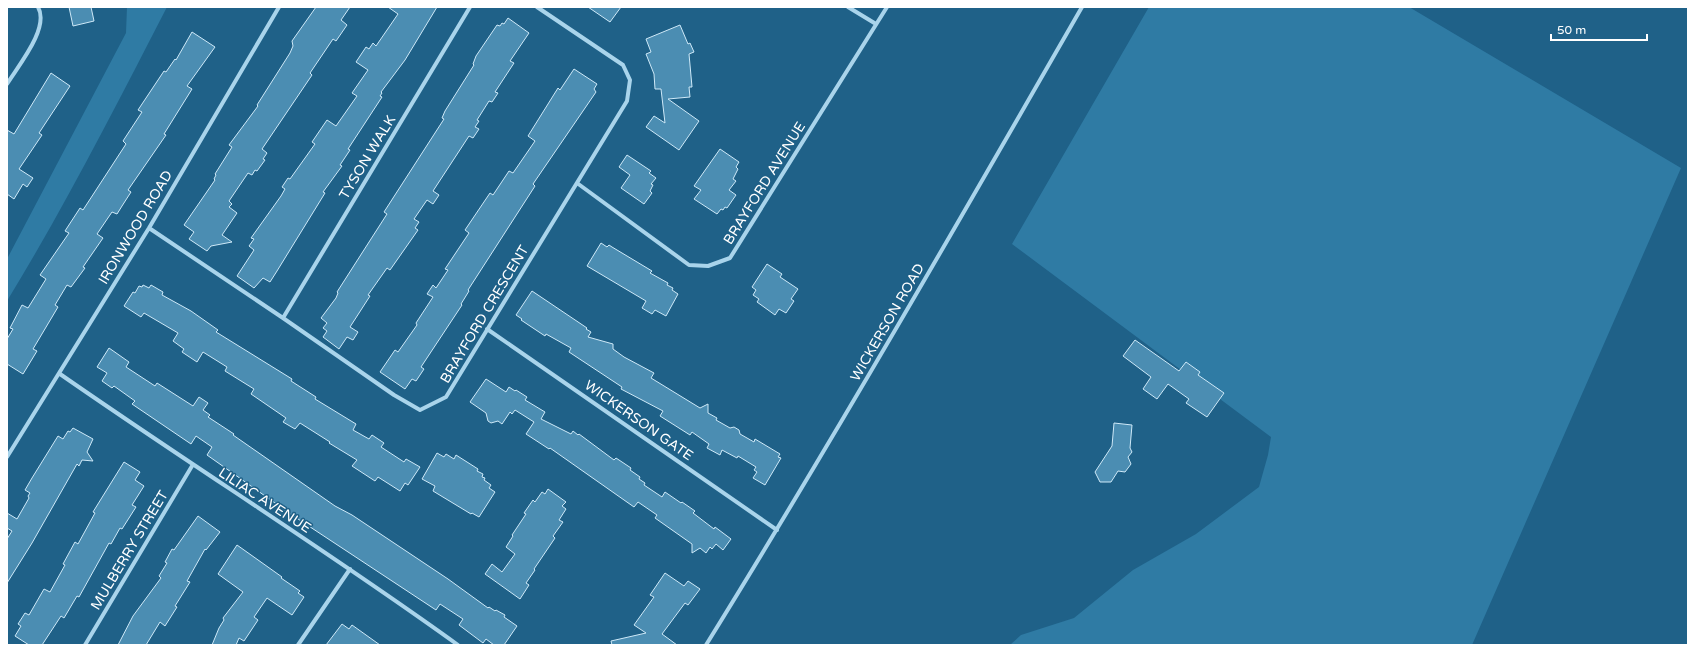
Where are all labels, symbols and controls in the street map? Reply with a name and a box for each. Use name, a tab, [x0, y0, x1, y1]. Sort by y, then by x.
scale bar	[1551, 16, 1647, 42]
text: 50 m	[1557, 23, 1586, 37]
street label: TYSON WALK	[336, 112, 399, 202]
street label: BRAYFORD AVENUE	[720, 119, 809, 248]
street label: IRONWOOD ROAD	[95, 167, 176, 287]
street label: BRAYFORD CRESCENT	[437, 242, 533, 386]
street label: WICKERSON ROAD	[847, 260, 928, 384]
street label: WICKERSON GATE	[581, 377, 696, 464]
street label: LILIAC AVENUE	[215, 464, 314, 537]
street label: MULBERRY STREET	[87, 487, 172, 613]

